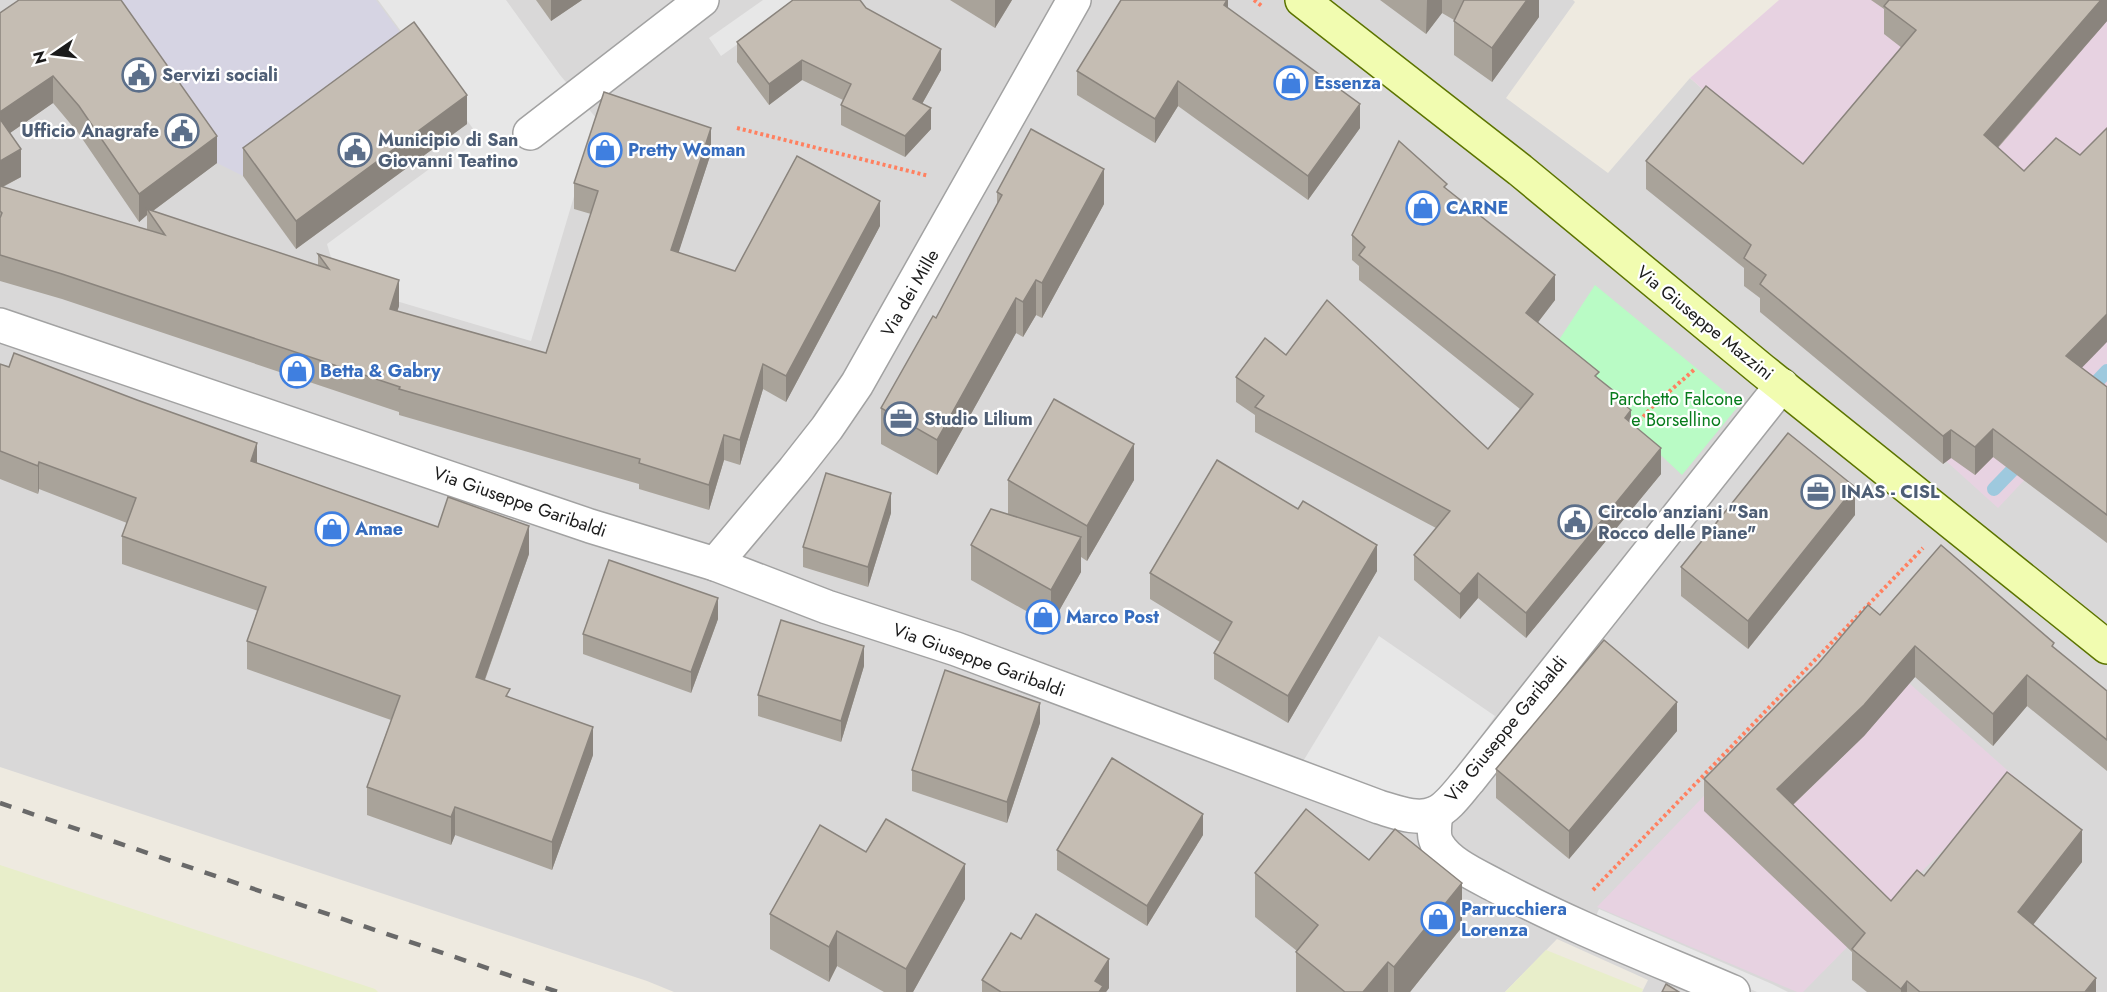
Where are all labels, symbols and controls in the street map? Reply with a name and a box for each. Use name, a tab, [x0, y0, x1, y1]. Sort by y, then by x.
north arrow	[24, 24, 84, 84]
text: N	[27, 49, 53, 66]
public building icon: Servizi sociali	[121, 57, 157, 93]
place label: Servizi sociali	[162, 62, 278, 88]
shop icon: Essenza	[1273, 65, 1309, 101]
place label: Essenza	[1314, 70, 1381, 96]
public building icon: Ufficio Anagrafe	[164, 113, 200, 149]
place label: Ufficio Anagrafe	[21, 118, 159, 144]
place label: Municipio di San Giovanni Teatino	[378, 127, 519, 174]
public building icon: Municipio di San Giovanni Teatino	[337, 132, 373, 168]
shop icon: Pretty Woman	[587, 132, 623, 168]
place label: Pretty Woman	[628, 137, 746, 163]
shop icon: CARNE	[1405, 190, 1441, 226]
place label: CARNE	[1446, 195, 1508, 221]
street label: Via dei Mille	[874, 244, 946, 342]
street label: Via Giuseppe Mazzini	[1631, 260, 1779, 386]
shop icon: Betta & Gabry	[279, 353, 315, 389]
place label: Betta & Gabry	[320, 358, 441, 384]
park label: Parchetto Falcone e Borsellino	[1609, 386, 1743, 433]
office icon: Studio Lilium	[883, 401, 919, 437]
place label: Studio Lilium	[924, 406, 1033, 432]
street label: Via Giuseppe Garibaldi	[430, 460, 610, 544]
office icon: INAS - CISL	[1800, 474, 1836, 510]
place label: INAS - CISL	[1841, 479, 1940, 505]
place label: Circolo anziani "San Rocco delle Piane"	[1598, 499, 1769, 546]
public building icon: Circolo anziani "San Rocco delle Piane"	[1557, 504, 1593, 540]
shop icon: Amae	[314, 511, 350, 547]
place label: Amae	[354, 516, 403, 542]
shop icon: Marco Post	[1025, 599, 1061, 635]
place label: Marco Post	[1066, 604, 1159, 630]
street label: Via Giuseppe Garibaldi	[889, 617, 1069, 703]
street label: Via Giuseppe Garibaldi	[1439, 650, 1573, 808]
place label: Parrucchiera Lorenza	[1461, 896, 1567, 943]
shop icon: Parrucchiera Lorenza	[1420, 901, 1456, 937]

